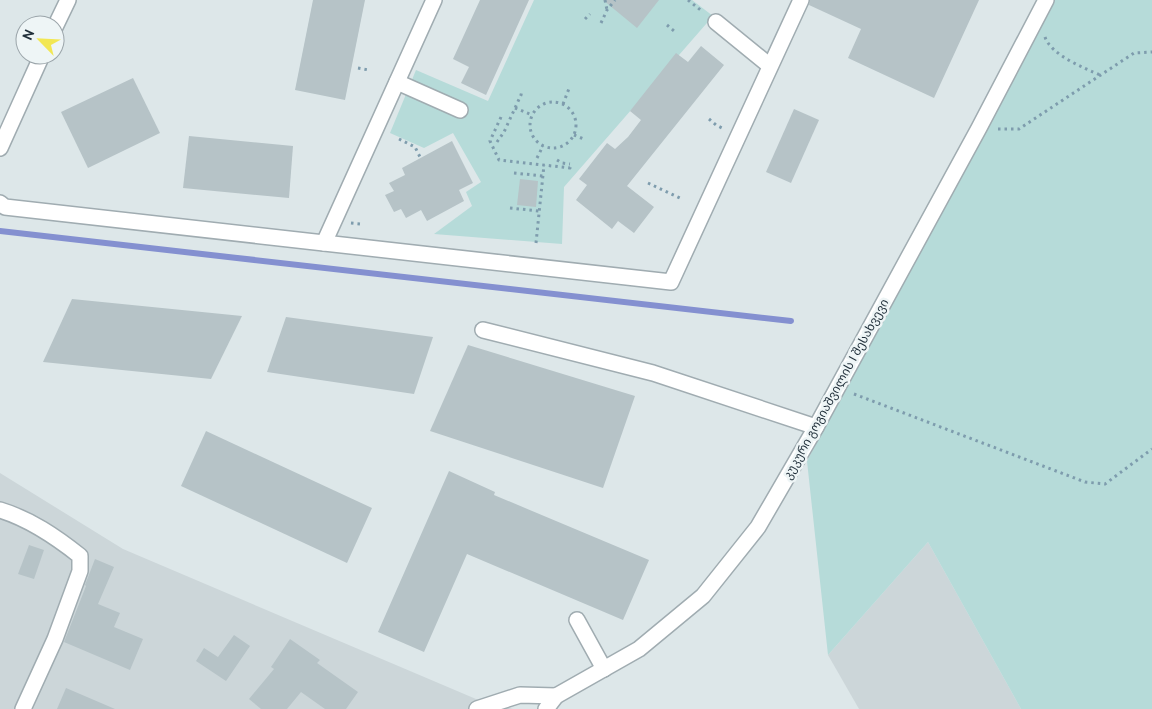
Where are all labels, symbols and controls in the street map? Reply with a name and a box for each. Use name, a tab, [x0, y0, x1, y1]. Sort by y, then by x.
north arrow	[15, 15, 65, 65]
text: N	[20, 27, 39, 43]
street label: კუკური გოგიაშვილის I შესახვევი	[780, 296, 893, 483]

